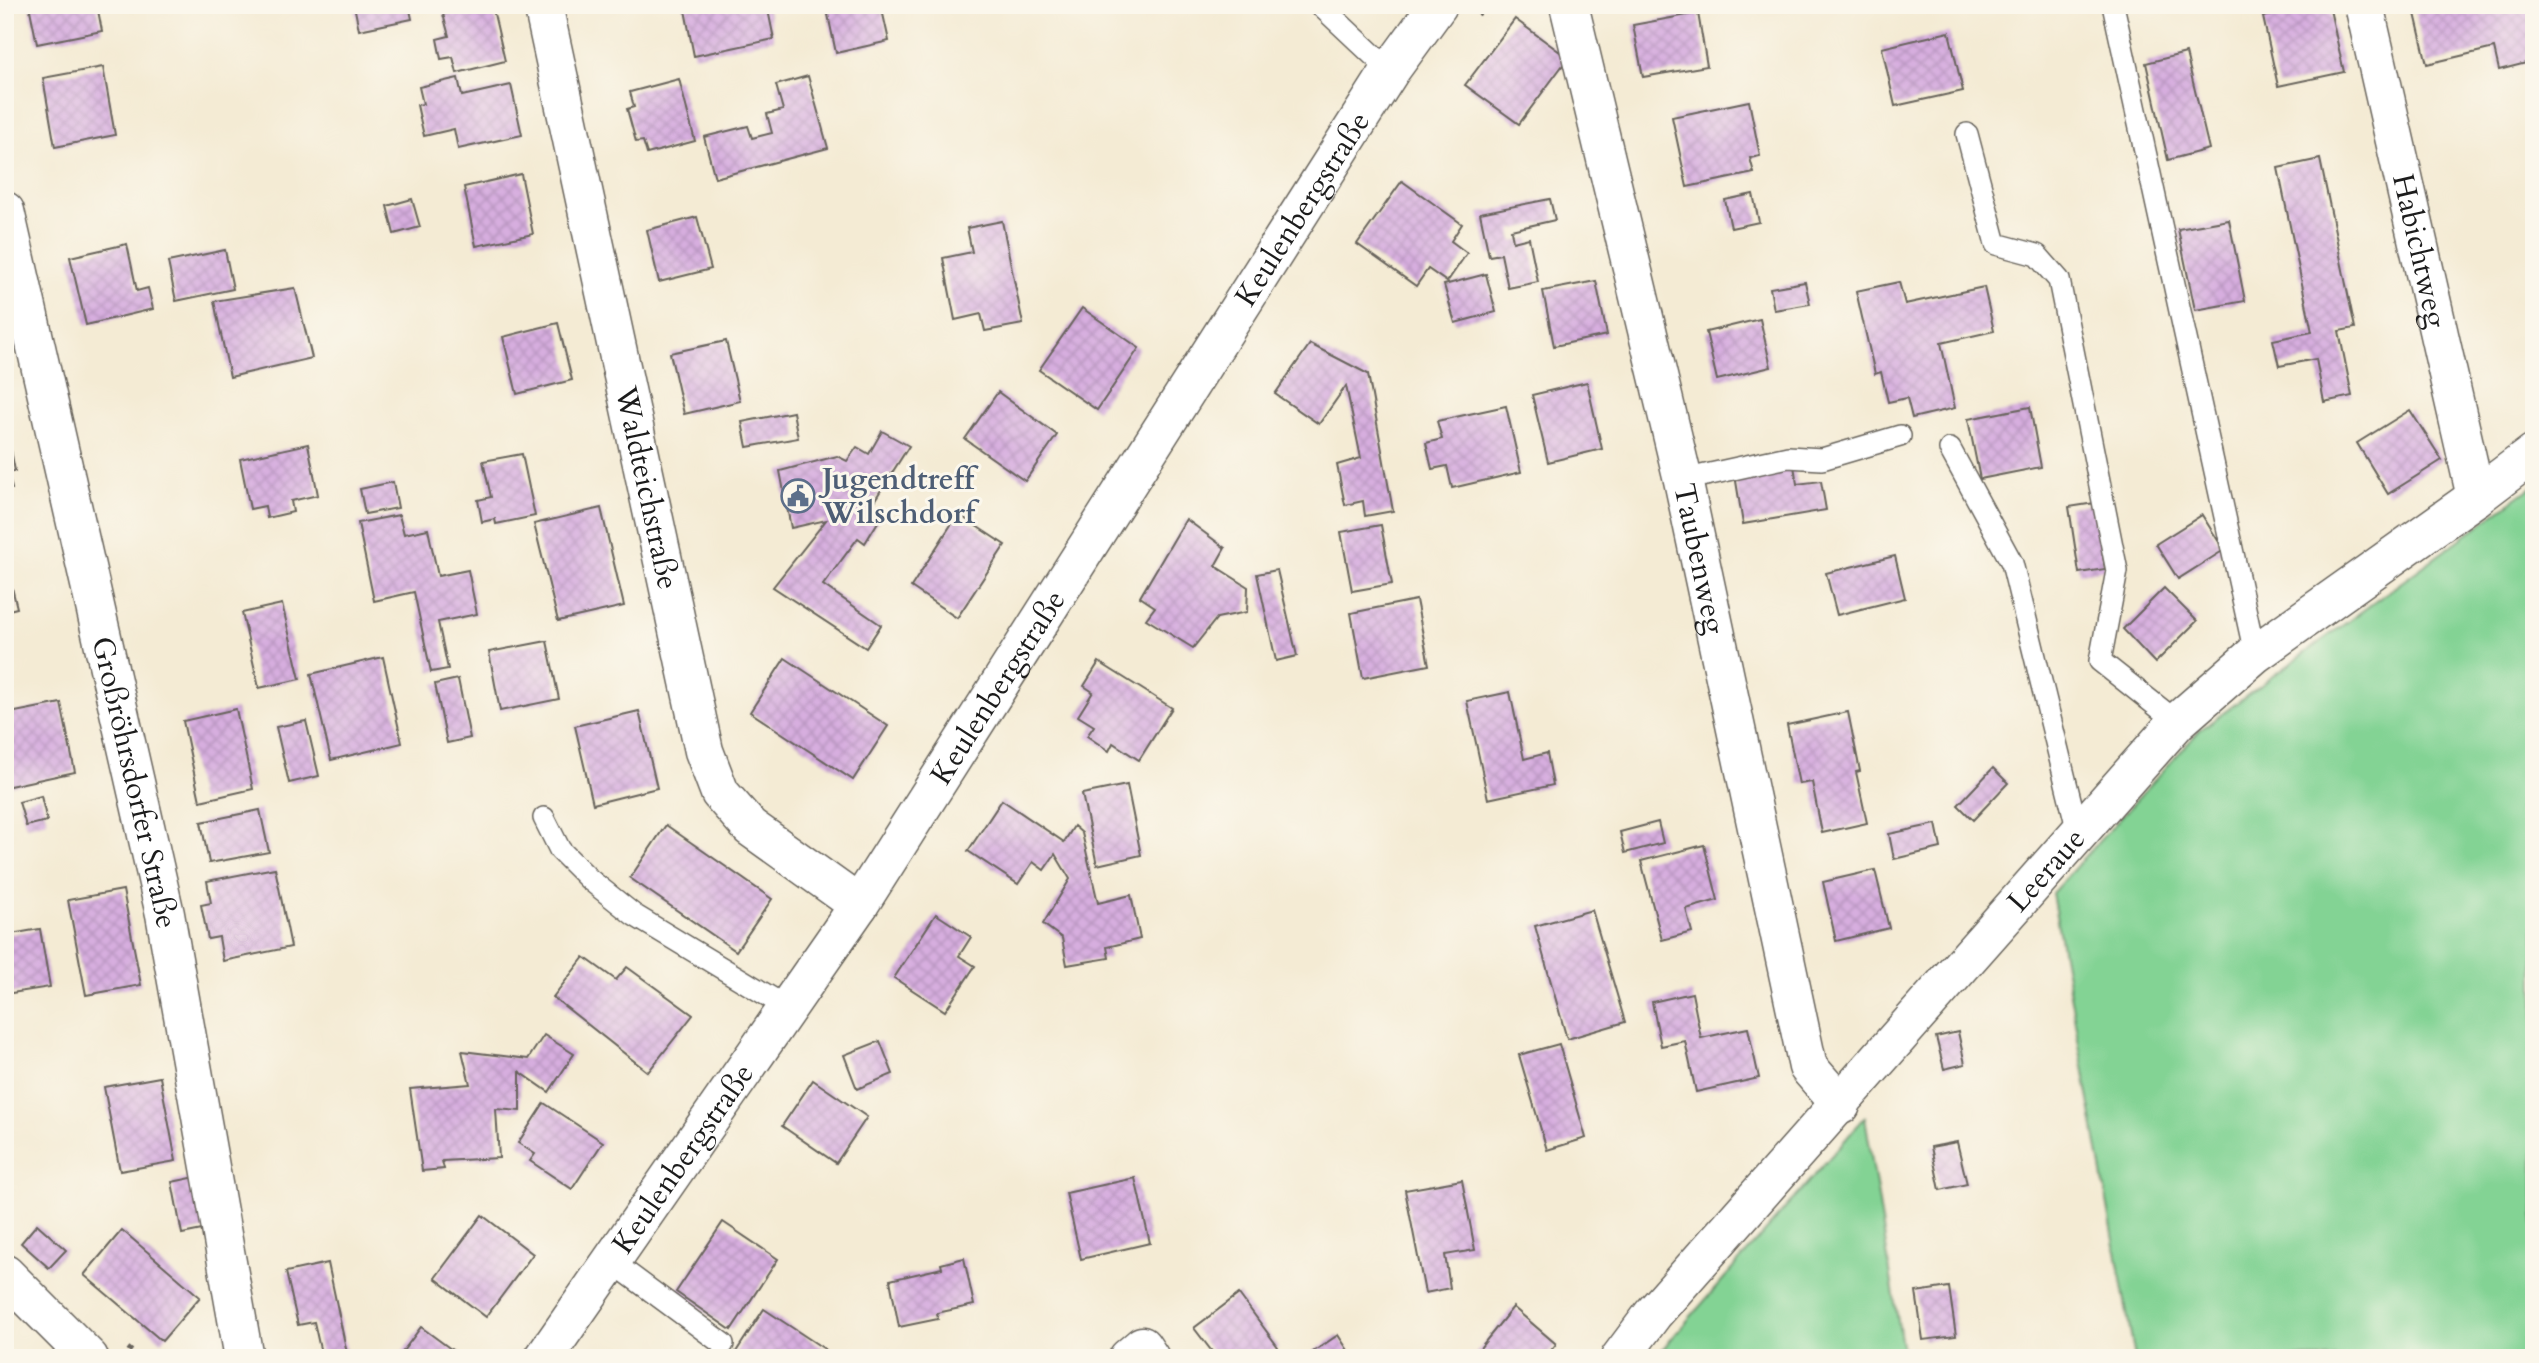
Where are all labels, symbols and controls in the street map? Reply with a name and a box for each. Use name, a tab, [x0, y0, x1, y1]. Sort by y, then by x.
street label: Keulenbergstraße	[1225, 104, 1379, 314]
street label: Habichtweg	[2383, 170, 2457, 332]
street label: Waldteichstraße	[605, 382, 689, 593]
place label: Jugendtreff Wilschdorf	[818, 459, 980, 534]
public building icon: Jugendtreff Wilschdorf	[779, 477, 817, 515]
street label: Taubenweg	[1664, 480, 1736, 638]
street label: Keulenbergstraße	[920, 582, 1075, 792]
street label: Großröhrsdorfer Straße	[82, 632, 188, 932]
street label: Leeraue	[1998, 819, 2094, 921]
street label: Keulenbergstraße	[602, 1055, 763, 1262]

